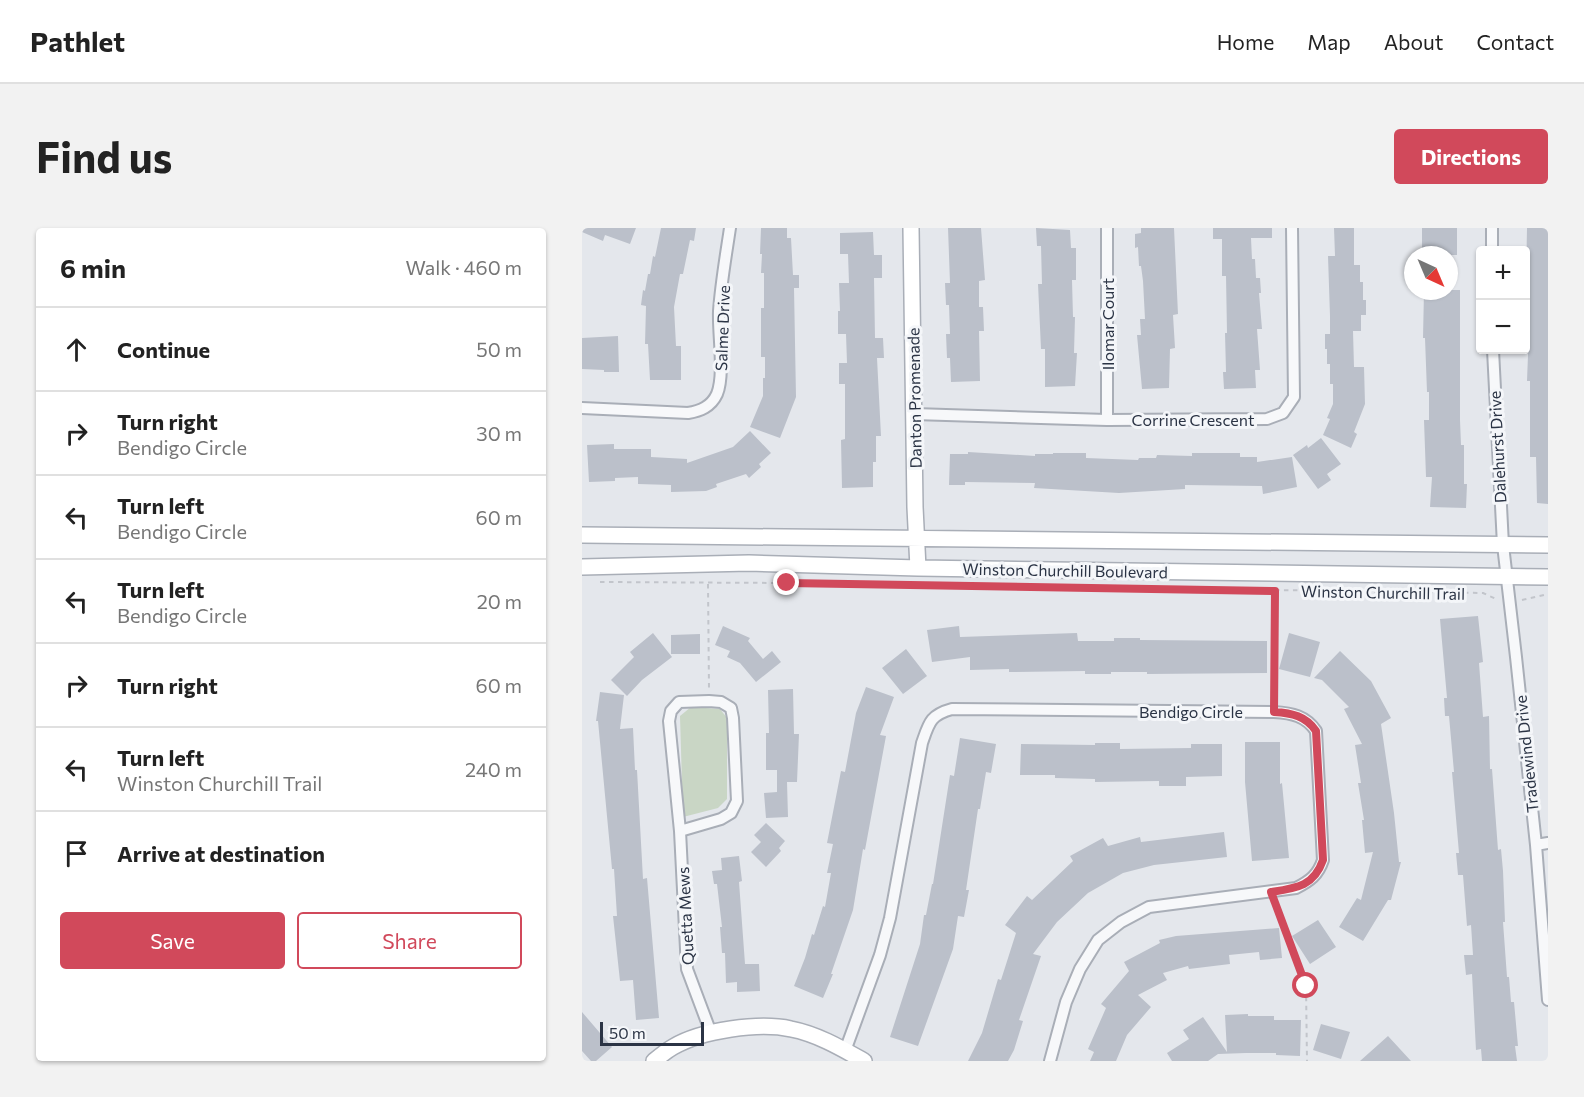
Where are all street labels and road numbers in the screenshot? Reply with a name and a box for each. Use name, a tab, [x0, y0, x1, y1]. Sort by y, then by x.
street label: Ilomar Court	[1098, 277, 1117, 370]
street label: Salme Drive	[711, 285, 733, 371]
street label: Danton Promenade	[903, 327, 925, 469]
street label: Dalehurst Drive	[1485, 390, 1509, 504]
street label: Corrine Crescent	[1132, 410, 1255, 429]
street label: Winston Churchill Boulevard	[962, 559, 1168, 581]
street label: Winston Churchill Trail	[1301, 581, 1465, 603]
street label: Tradewind Drive	[1510, 694, 1542, 814]
street label: Bendigo Circle	[1139, 702, 1243, 721]
street label: Quetta Mews	[673, 866, 697, 966]

